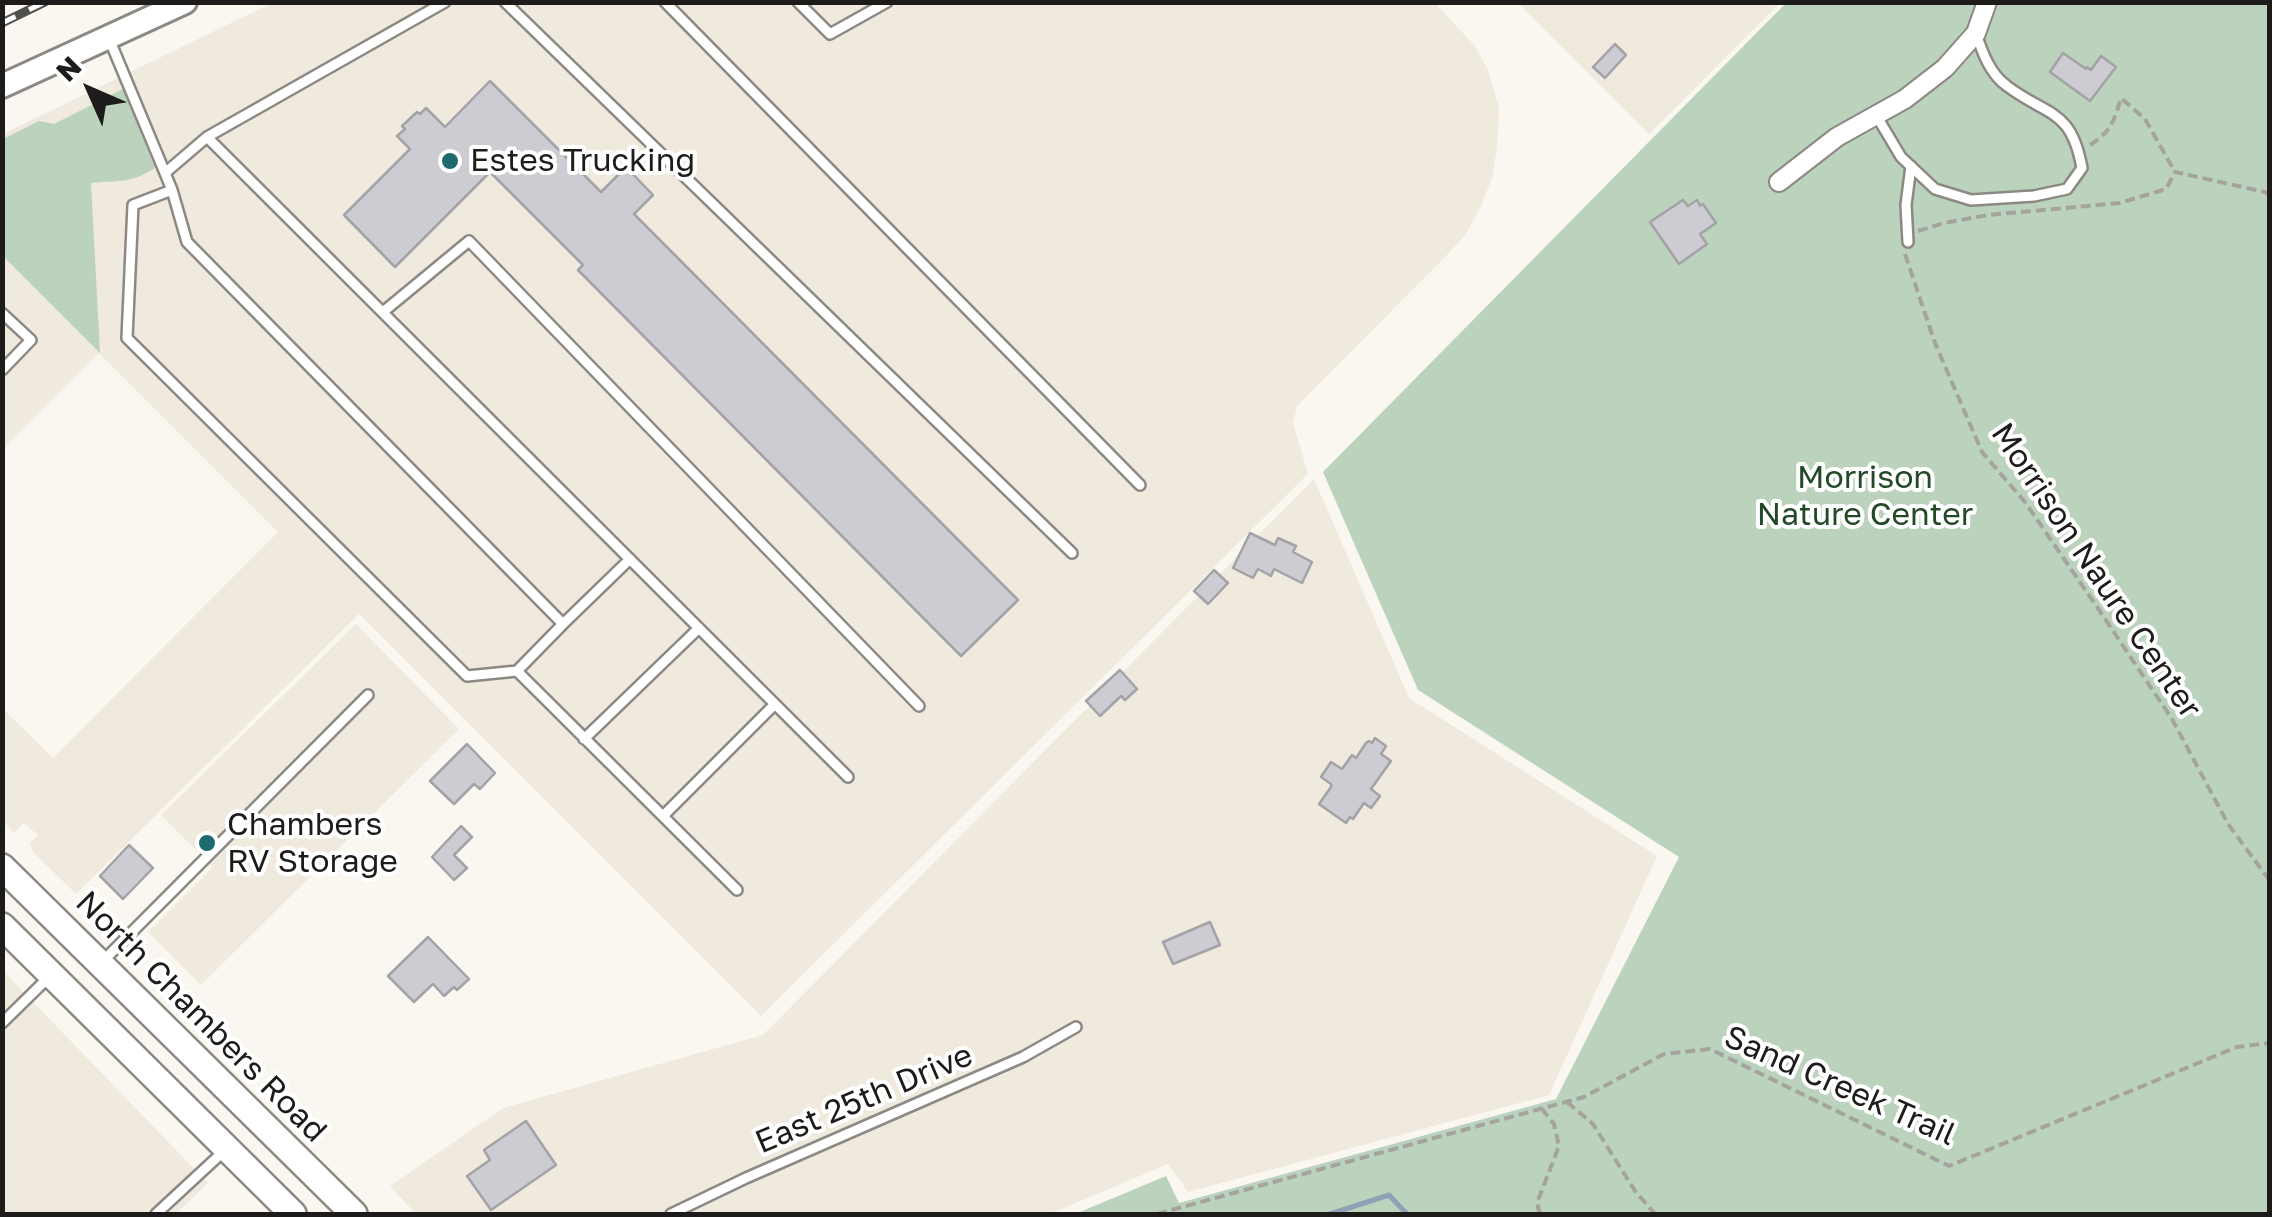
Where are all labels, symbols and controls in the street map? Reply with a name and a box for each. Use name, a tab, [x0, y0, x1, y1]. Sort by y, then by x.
north arrow	[40, 40, 140, 140]
text: N	[49, 49, 88, 88]
place label: Estes Trucking	[470, 142, 695, 180]
marker: Estes Trucking	[439, 150, 461, 172]
street label: Morrison Naure Center	[1983, 416, 2209, 726]
park label: Morrison Nature Center	[1757, 459, 1973, 534]
place label: Chambers RV Storage	[227, 806, 398, 881]
marker: Chambers RV Storage	[196, 832, 218, 854]
street label: North Chambers Road	[68, 884, 334, 1150]
street label: Sand Creek Trail	[1718, 1018, 1962, 1154]
street label: East 25th Drive	[750, 1036, 978, 1162]

